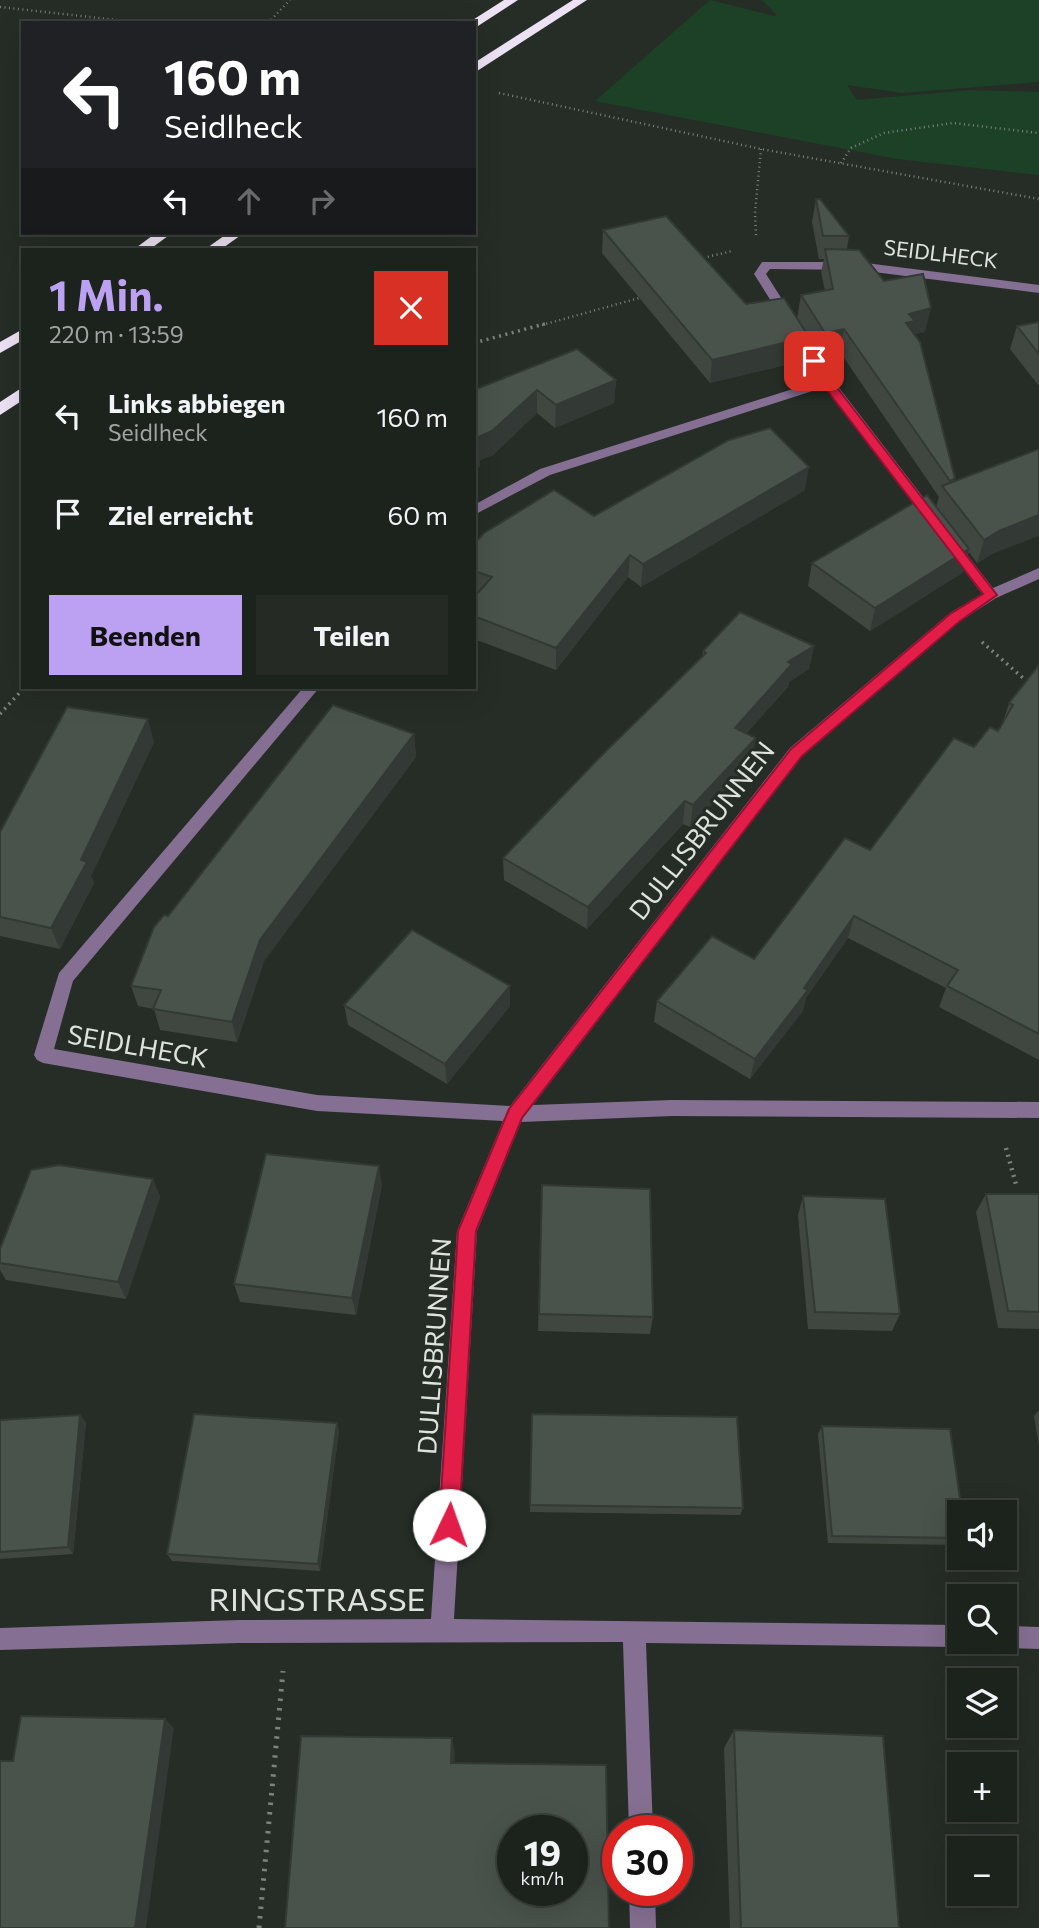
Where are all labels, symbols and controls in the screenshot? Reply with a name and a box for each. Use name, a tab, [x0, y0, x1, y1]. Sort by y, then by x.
text: 160 m	[164, 45, 301, 105]
icon: left	[49, 49, 140, 140]
text: Seidlheck	[164, 105, 303, 145]
icon: left	[157, 182, 195, 220]
icon: ahead	[230, 182, 268, 220]
icon: right	[303, 182, 341, 220]
street label: SEIDLHECK	[882, 234, 1000, 272]
text: 1 Min.	[49, 268, 164, 320]
button: close	[374, 271, 448, 345]
text: 220 m · 13:59	[49, 320, 184, 348]
pin	[784, 331, 844, 391]
icon: arrive	[795, 342, 833, 380]
text: Links abbiegen	[108, 387, 286, 418]
icon: left	[49, 397, 87, 435]
text: 160 m	[376, 401, 448, 432]
text: Seidlheck	[108, 418, 208, 446]
icon: arrive	[49, 495, 87, 533]
text: Ziel erreicht	[108, 499, 253, 530]
text: 60 m	[388, 499, 448, 530]
button: Beenden	[49, 595, 242, 675]
button: Teilen	[256, 595, 448, 675]
street label: DULLISBRUNNEN	[622, 735, 780, 925]
street label: SEIDLHECK	[65, 1017, 211, 1073]
street label: DULLISBRUNNEN	[410, 1237, 456, 1455]
position arrow	[412, 1488, 486, 1562]
map controls	[947, 1500, 1017, 1906]
button: sound	[947, 1500, 1017, 1570]
street label: RINGSTRASSE	[209, 1578, 425, 1618]
button: search	[947, 1584, 1017, 1654]
button: layers	[947, 1668, 1017, 1738]
button: +	[947, 1752, 1017, 1822]
speed limit sign: 30	[602, 1815, 693, 1906]
text: 19	[524, 1830, 561, 1873]
button: −	[947, 1836, 1017, 1906]
text: km/h	[521, 1867, 564, 1889]

